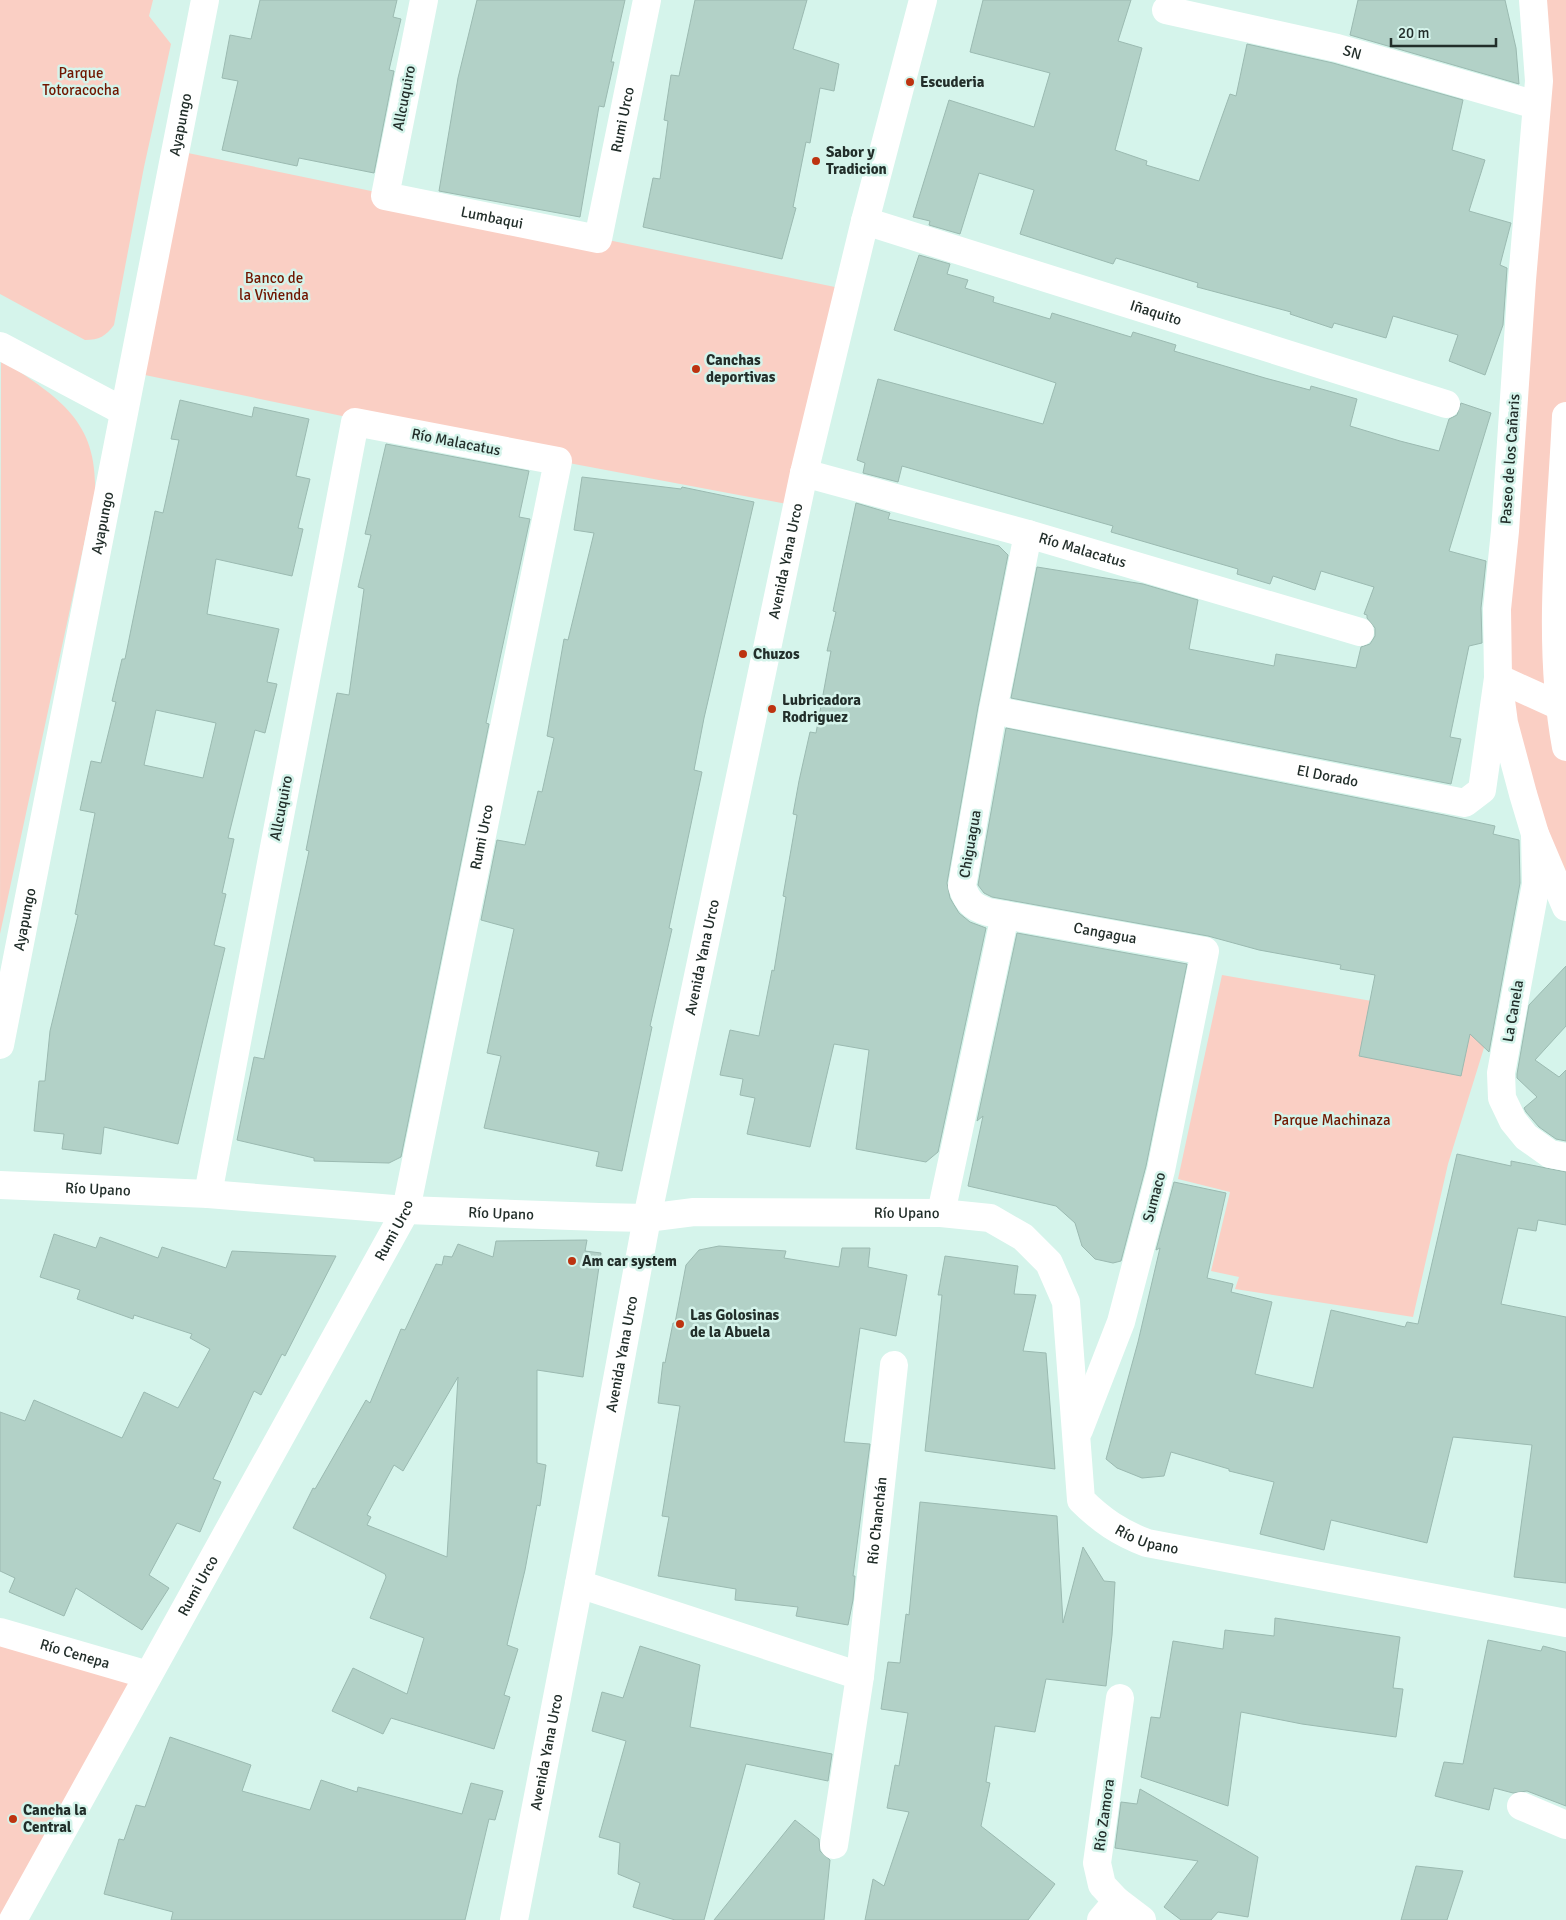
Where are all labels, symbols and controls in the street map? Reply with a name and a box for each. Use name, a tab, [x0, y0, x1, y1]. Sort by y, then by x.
scale bar	[1391, 15, 1496, 47]
text: 20 m	[1398, 24, 1429, 42]
street label: SN	[1341, 41, 1364, 64]
park label: Parque Totoracocha	[42, 64, 120, 99]
street label: Allcuquiro	[389, 64, 419, 132]
place label: Escuderia	[920, 73, 985, 91]
marker: Escuderia	[904, 76, 916, 88]
street label: Rumi Urco	[607, 85, 638, 154]
street label: Ayapungo	[166, 91, 196, 157]
place label: Sabor y Tradicion	[826, 143, 887, 178]
marker: Sabor y Tradicion	[810, 155, 822, 167]
street label: Lumbaqui	[459, 203, 525, 233]
park label: Banco de la Vivienda	[239, 269, 309, 304]
street label: Iñaquito	[1128, 296, 1184, 329]
place label: Canchas deportivas	[706, 351, 776, 386]
marker: Canchas deportivas	[690, 363, 702, 375]
street label: Paseo de los Cañaris	[1496, 393, 1524, 525]
street label: Río Malacatus	[410, 425, 503, 460]
street label: Ayapungo	[87, 490, 117, 556]
street label: Avenida Yana Urco	[765, 501, 806, 620]
street label: Río Malacatus	[1037, 529, 1129, 572]
place label: Chuzos	[753, 645, 800, 663]
marker: Chuzos	[737, 648, 749, 660]
place label: Lubricadora Rodriguez	[782, 691, 861, 726]
marker: Lubricadora Rodriguez	[766, 703, 778, 715]
street label: El Dorado	[1295, 761, 1360, 791]
street label: Allcuquiro	[266, 774, 296, 842]
street label: Rumi Urco	[466, 803, 497, 871]
street label: Chiguagua	[955, 809, 985, 879]
street label: Ayapungo	[10, 886, 40, 952]
street label: Avenida Yana Urco	[681, 897, 723, 1017]
street label: Cangagua	[1072, 919, 1138, 948]
street label: La Canela	[1499, 978, 1527, 1044]
park label: Parque Machinaza	[1273, 1111, 1391, 1129]
street label: Sumaco	[1139, 1170, 1169, 1224]
street label: Río Upano	[65, 1179, 131, 1200]
street label: Rumi Urco	[371, 1199, 417, 1264]
street label: Río Upano	[468, 1203, 535, 1224]
street label: Río Upano	[874, 1204, 940, 1222]
place label: Am car system	[582, 1252, 677, 1270]
marker: Am car system	[566, 1255, 578, 1267]
street label: Avenida Yana Urco	[602, 1294, 641, 1414]
place label: Las Golosinas de la Abuela	[690, 1306, 780, 1341]
marker: Las Golosinas de la Abuela	[674, 1318, 686, 1330]
street label: Río Chanchán	[863, 1476, 891, 1565]
street label: Río Upano	[1112, 1521, 1180, 1558]
street label: Rumi Urco	[174, 1552, 222, 1619]
street label: Río Cenepa	[38, 1635, 112, 1672]
street label: Avenida Yana Urco	[526, 1692, 567, 1812]
street label: Río Zamora	[1090, 1778, 1118, 1852]
place label: Cancha la Central	[23, 1801, 87, 1836]
marker: Cancha la Central	[7, 1813, 19, 1825]

